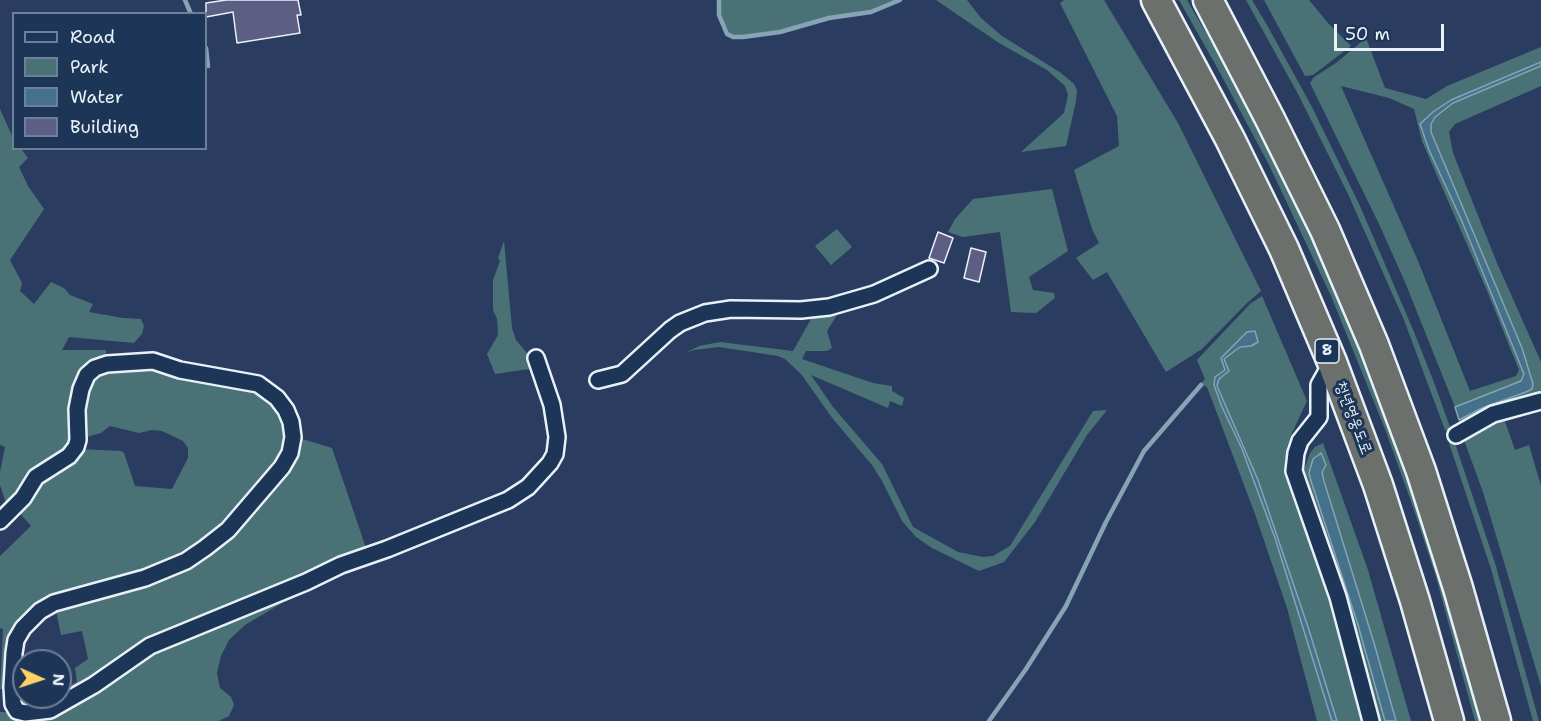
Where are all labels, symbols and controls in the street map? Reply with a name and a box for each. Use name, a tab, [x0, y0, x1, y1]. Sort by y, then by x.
legend	[12, 12, 207, 150]
scale bar	[1337, 12, 1446, 50]
text: 50 m	[1345, 22, 1390, 46]
text: Road	[70, 25, 115, 49]
text: Park	[70, 55, 109, 79]
text: Water	[70, 85, 123, 109]
text: Building	[70, 115, 139, 139]
road number: 8	[1315, 339, 1339, 363]
street label: 청년영웅도로	[1330, 379, 1376, 457]
north arrow	[12, 649, 72, 709]
text: N	[48, 673, 69, 687]

